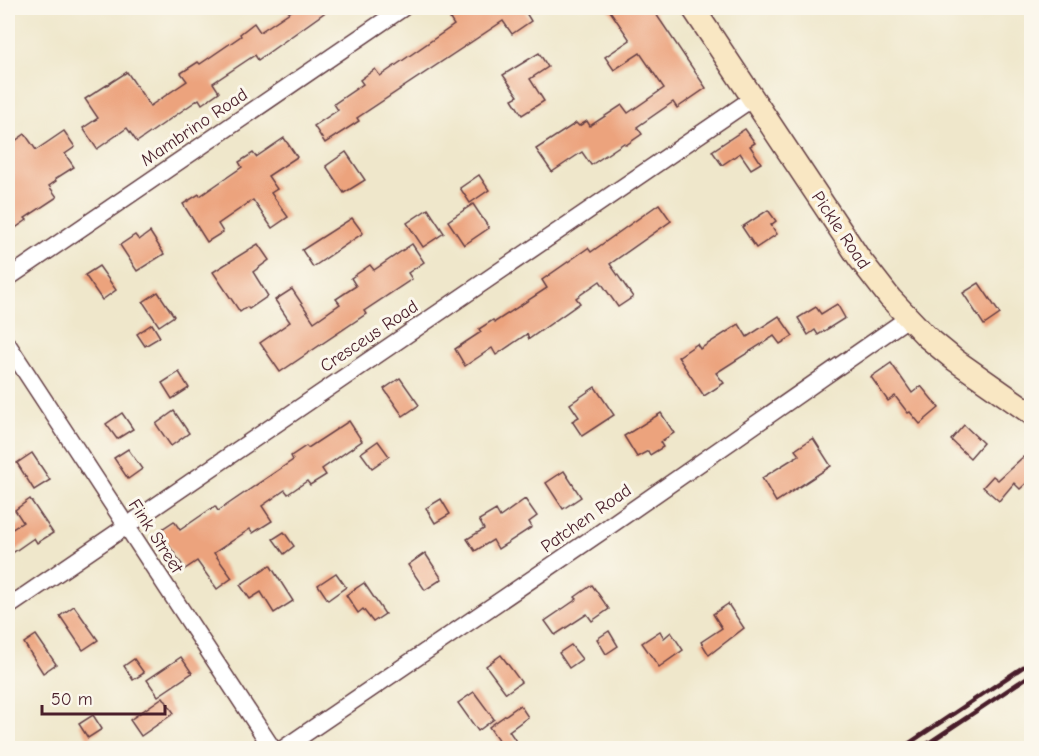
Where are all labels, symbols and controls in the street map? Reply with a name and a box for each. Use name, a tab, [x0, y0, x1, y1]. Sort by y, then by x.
street label: Mambrino Road	[137, 84, 252, 171]
street label: Pickle Road	[807, 187, 874, 273]
street label: Cresceus Road	[316, 296, 422, 377]
street label: Patchen Road	[537, 480, 635, 557]
street label: Fink Street	[124, 495, 188, 578]
scale bar	[42, 678, 165, 716]
text: 50 m	[51, 689, 93, 710]

